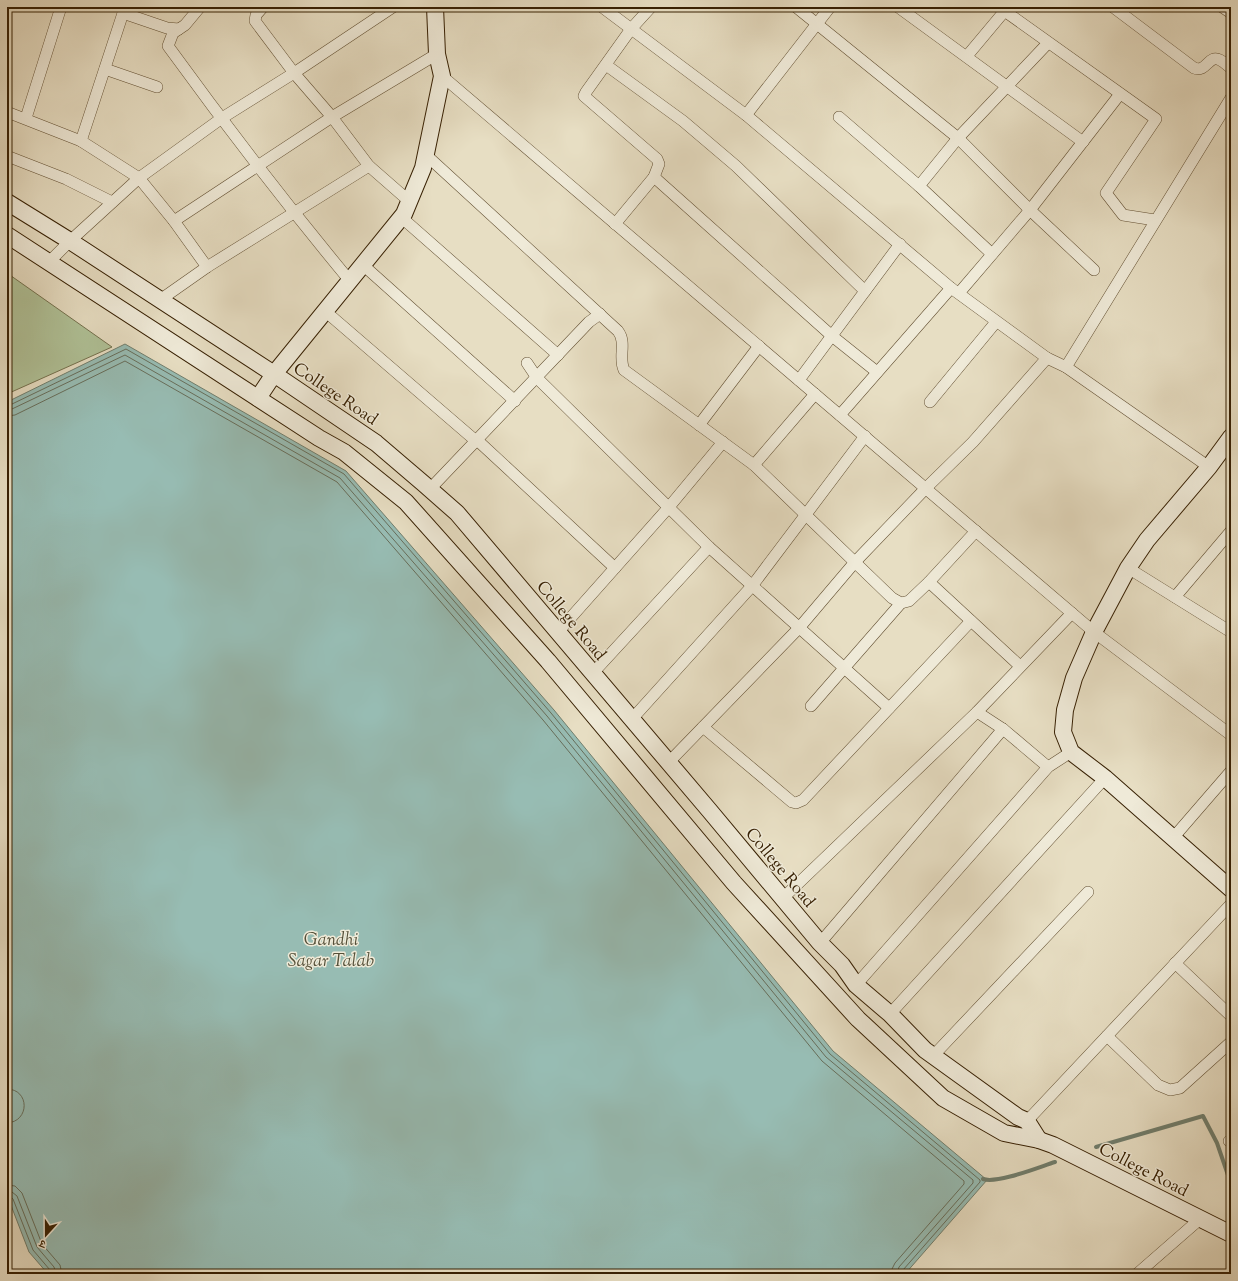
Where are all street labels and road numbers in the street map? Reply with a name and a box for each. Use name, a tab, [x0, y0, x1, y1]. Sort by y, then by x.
street label: College Road	[288, 357, 382, 432]
street label: College Road	[530, 576, 611, 667]
street label: College Road	[739, 823, 820, 914]
street label: College Road	[1094, 1138, 1192, 1204]

